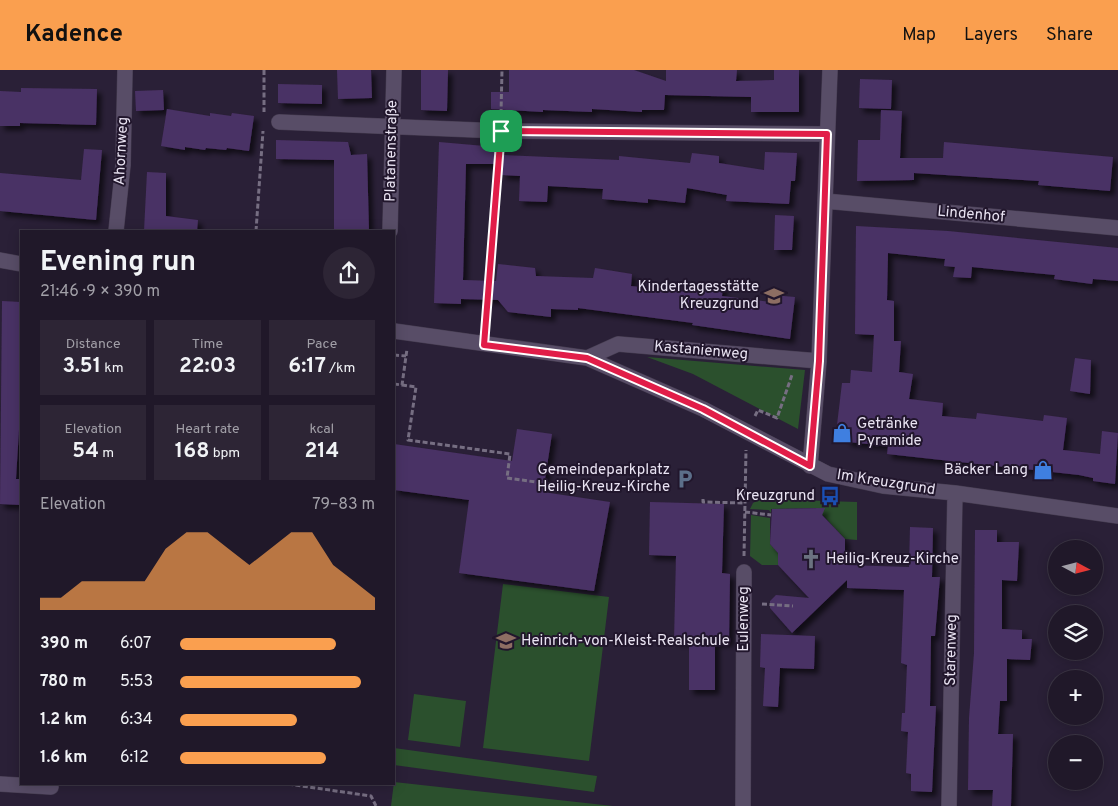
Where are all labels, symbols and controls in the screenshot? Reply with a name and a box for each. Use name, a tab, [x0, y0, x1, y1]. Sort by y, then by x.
text: Kadence	[25, 20, 123, 50]
text: Map	[902, 24, 936, 47]
text: Layers	[964, 24, 1018, 47]
text: Share	[1046, 24, 1093, 47]
street label: Platanenstraße	[382, 100, 402, 202]
pin	[480, 110, 522, 152]
street label: Ahornweg	[111, 116, 133, 186]
icon: arrive	[487, 117, 515, 145]
street label: Lindenhof	[936, 203, 1006, 227]
text: Evening run	[40, 245, 196, 281]
button: share	[323, 247, 375, 299]
place label: Kindertagesstätte Kreuzgrund	[638, 278, 759, 314]
text: 21:46 · 9 × 390 m	[40, 282, 160, 302]
school or university icon: Kindertagesstätte Kreuzgrund	[763, 285, 785, 307]
text: Distance	[66, 336, 121, 353]
text: Time	[192, 336, 223, 353]
text: Pace	[306, 336, 337, 353]
street label: Kastanienweg	[653, 337, 749, 365]
text: 3.51	[63, 353, 101, 380]
text: 22:03	[179, 353, 236, 380]
text: 6:17	[288, 353, 326, 380]
text: km	[101, 360, 124, 377]
text: /km	[326, 360, 355, 377]
place label: Getränke Pyramide	[857, 415, 922, 451]
text: Elevation	[64, 421, 122, 438]
text: Heart rate	[175, 421, 240, 438]
text: kcal	[309, 421, 334, 438]
shop icon: Getränke Pyramide	[831, 422, 853, 444]
text: 54	[72, 438, 99, 465]
text: 168	[175, 438, 209, 465]
text: 214	[304, 438, 339, 465]
text: m	[99, 445, 114, 462]
text: bpm	[209, 445, 240, 462]
shop icon: Bäcker Lang	[1032, 459, 1054, 481]
place label: Gemeindeparkplatz Heilig-Kreuz-Kirche	[537, 461, 670, 497]
place label: Bäcker Lang	[944, 461, 1028, 480]
street label: Im Kreuzgrund	[835, 466, 937, 500]
parking icon: Gemeindeparkplatz Heilig-Kreuz-Kirche	[674, 468, 696, 490]
bus stop icon: Kreuzgrund	[819, 485, 841, 507]
place label: Kreuzgrund	[736, 487, 815, 506]
text: Elevation	[40, 495, 106, 515]
text: 79–83 m	[312, 495, 375, 515]
north arrow	[1048, 540, 1102, 595]
map controls	[1048, 540, 1103, 790]
church icon: Heilig-Kreuz-Kirche	[800, 548, 822, 570]
place label: Heilig-Kreuz-Kirche	[826, 550, 959, 569]
street label: Eulenweg	[735, 586, 754, 652]
button: layers	[1048, 605, 1103, 660]
street label: Starenweg	[942, 614, 962, 686]
school or university icon: Heinrich-von-Kleist-Realschule	[495, 630, 517, 652]
place label: Heinrich-von-Kleist-Realschule	[521, 632, 730, 651]
text: 390 m	[40, 634, 88, 654]
text: 6:07	[120, 634, 151, 654]
button: +	[1048, 670, 1103, 725]
text: 780 m	[40, 672, 86, 692]
text: 5:53	[120, 672, 153, 692]
text: 1.2 km	[40, 710, 87, 730]
text: 6:34	[120, 710, 153, 730]
button: −	[1048, 735, 1103, 790]
text: 1.6 km	[40, 748, 87, 768]
text: 6:12	[120, 748, 149, 768]

